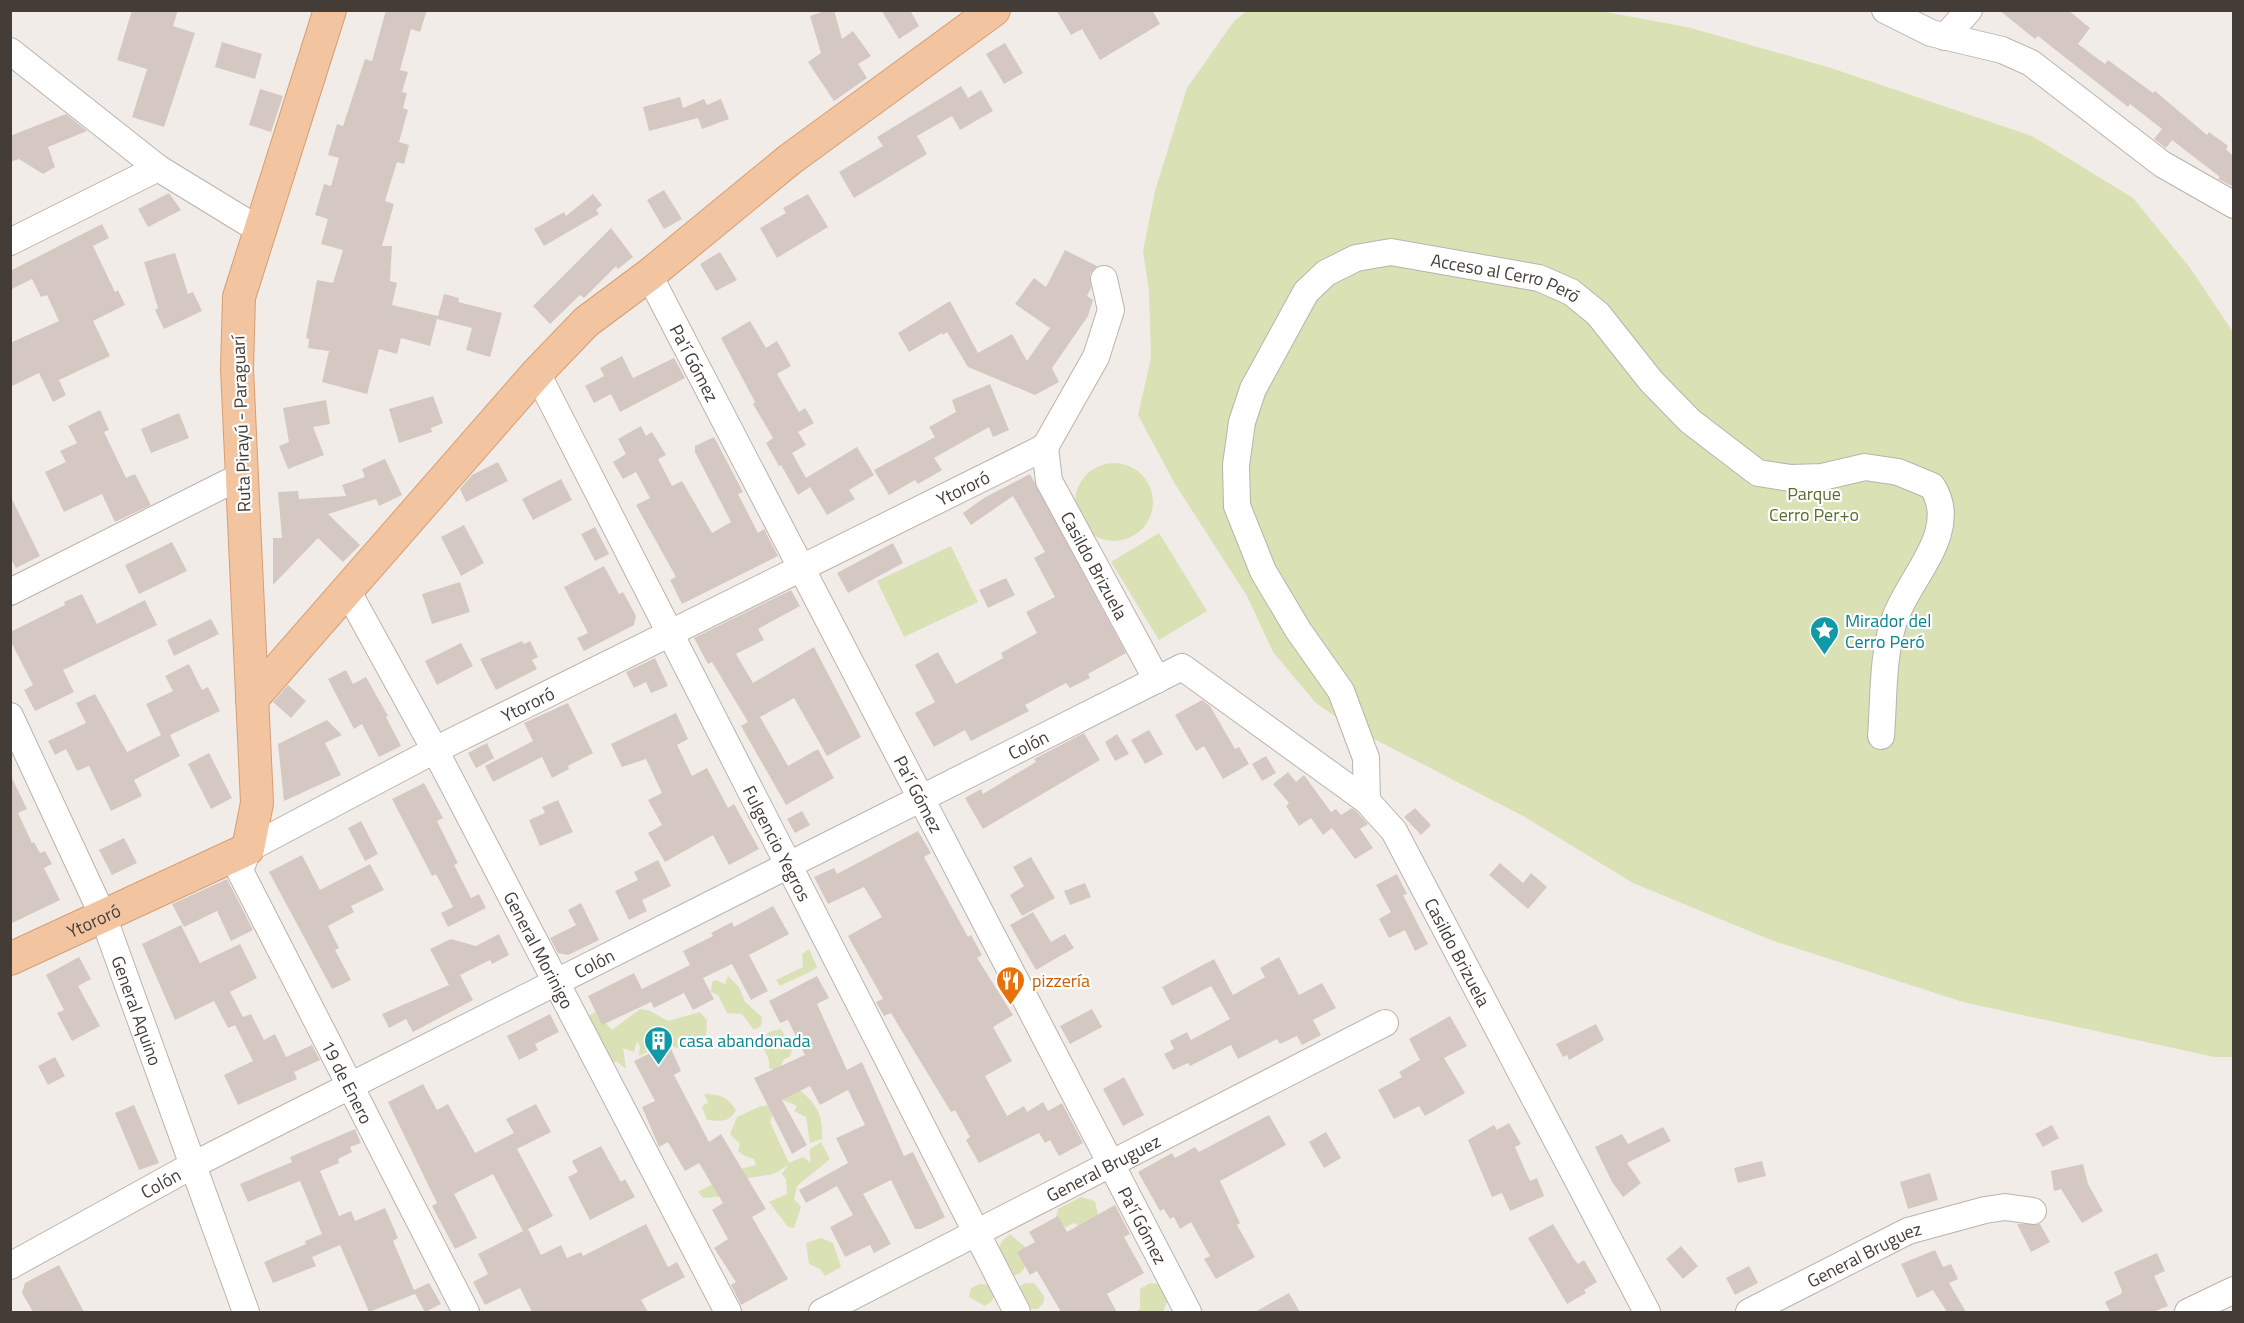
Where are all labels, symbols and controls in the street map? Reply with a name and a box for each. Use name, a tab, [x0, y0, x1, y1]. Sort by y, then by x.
street label: Acceso al Cerro Peró	[1429, 246, 1587, 309]
street label: Pa'í Gómez	[663, 319, 726, 406]
street label: Ruta Pirayú - Paraguarí	[224, 333, 258, 513]
street label: Ytororó	[932, 463, 994, 512]
park label: Parque Cerro Per+o	[1769, 480, 1859, 528]
street label: Casildo Brizuela	[1054, 506, 1135, 624]
place label: Mirador del Cerro Peró	[1845, 607, 1931, 655]
place icon: Mirador del Cerro Peró	[1808, 614, 1840, 656]
street label: Ytororó	[496, 679, 559, 729]
street label: Colón	[1003, 723, 1053, 766]
street label: Pa'í Gómez	[887, 750, 950, 838]
street label: Fulgencio Yegros	[736, 780, 818, 906]
street label: General Morinigo	[497, 886, 581, 1014]
street label: Casildo Brizuela	[1418, 893, 1498, 1011]
street label: Ytororó	[62, 896, 125, 944]
street label: Colón	[569, 941, 619, 985]
street label: General Aquino	[105, 952, 169, 1069]
restaurant icon: pizzería	[995, 964, 1027, 1006]
place label: pizzería	[1032, 967, 1090, 994]
building icon: casa abandonada	[642, 1024, 674, 1066]
place label: casa abandonada	[679, 1027, 811, 1054]
street label: 19 de Enero	[314, 1035, 380, 1129]
street label: General Bruguez	[1041, 1127, 1165, 1208]
street label: Colón	[135, 1161, 186, 1205]
street label: Pa'í Gómez	[1112, 1182, 1174, 1269]
street label: General Bruguez	[1802, 1214, 1924, 1294]

